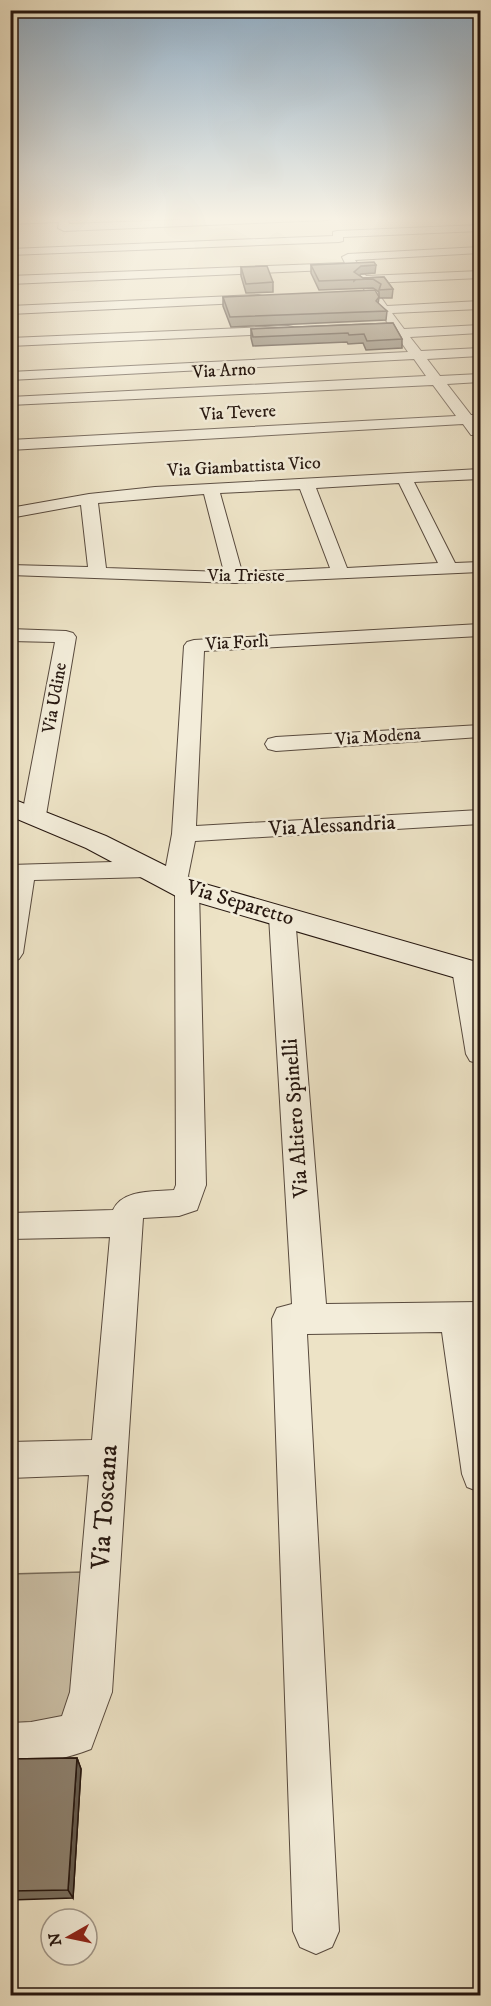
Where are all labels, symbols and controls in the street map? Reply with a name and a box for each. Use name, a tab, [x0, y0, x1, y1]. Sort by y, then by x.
street label: Via Arno	[191, 358, 257, 384]
street label: Via Tevere	[198, 400, 277, 426]
street label: Via Giambattista Vico	[166, 452, 322, 482]
street label: Via Trieste	[206, 565, 285, 587]
street label: Via Forlì	[204, 630, 269, 656]
street label: Via Udine	[38, 661, 72, 736]
street label: Via Modena	[333, 723, 422, 751]
street label: Via Alessandria	[267, 810, 396, 842]
street label: Via Separetto	[182, 874, 297, 932]
street label: Via Altiero Spinelli	[277, 1038, 315, 1199]
street label: Via Toscana	[84, 1444, 126, 1571]
north arrow	[39, 1907, 99, 1967]
text: N	[44, 1931, 66, 1947]

